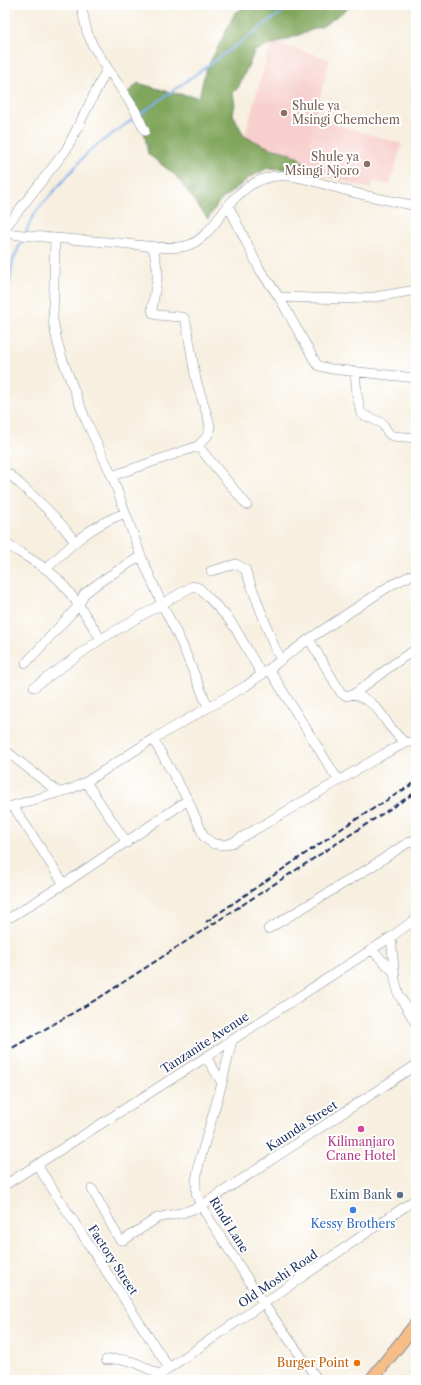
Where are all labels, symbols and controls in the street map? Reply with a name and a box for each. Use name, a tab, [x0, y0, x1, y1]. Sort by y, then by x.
place label: Shule ya Msingi Chemchem	[292, 98, 400, 127]
marker: Shule ya Msingi Chemchem	[279, 108, 289, 118]
place label: Shule ya Msingi Njoro	[285, 149, 360, 178]
marker: Shule ya Msingi Njoro	[362, 159, 372, 169]
street label: Tanzanite Avenue	[158, 1008, 252, 1077]
street label: Kaunda Street	[264, 1097, 341, 1154]
marker: Kilimanjaro Crane Hotel	[356, 1124, 366, 1134]
place label: Kilimanjaro Crane Hotel	[326, 1134, 396, 1163]
place label: Exim Bank	[330, 1187, 393, 1202]
marker: Exim Bank	[395, 1190, 405, 1200]
street label: Rindi Lane	[206, 1194, 252, 1255]
marker: Kessy Brothers	[348, 1205, 358, 1215]
place label: Kessy Brothers	[311, 1216, 395, 1231]
street label: Factory Street	[85, 1222, 142, 1298]
street label: Old Moshi Road	[235, 1246, 321, 1311]
place label: Burger Point	[277, 1355, 350, 1370]
marker: Burger Point	[352, 1358, 362, 1368]

